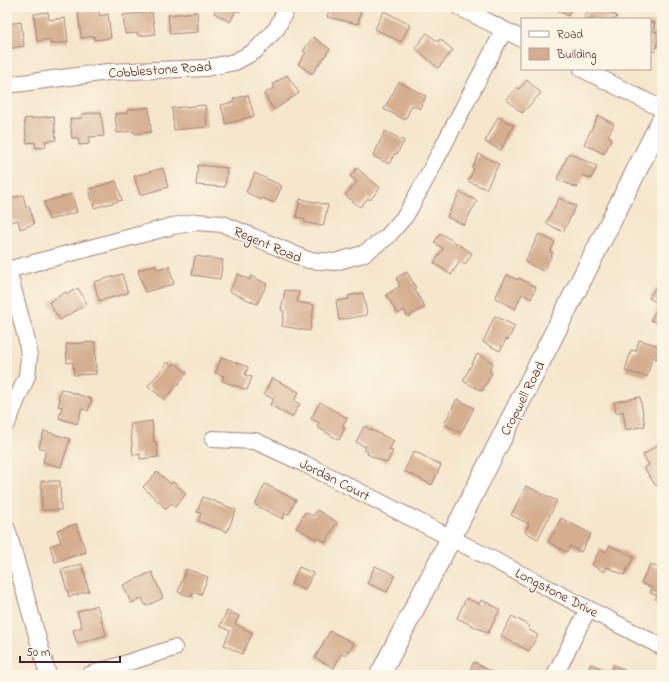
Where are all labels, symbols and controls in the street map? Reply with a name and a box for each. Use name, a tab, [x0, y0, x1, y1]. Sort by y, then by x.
legend	[521, 18, 651, 70]
text: Road	[557, 26, 583, 44]
text: Building	[556, 46, 596, 65]
street label: Cobblestone Road	[108, 56, 213, 85]
street label: Regent Road	[230, 222, 305, 270]
street label: Cropwell Road	[496, 358, 551, 440]
street label: Jordan Court	[296, 454, 373, 507]
street label: Longstone Drive	[511, 563, 602, 624]
scale bar	[20, 638, 120, 664]
text: 50 m	[26, 644, 50, 662]

